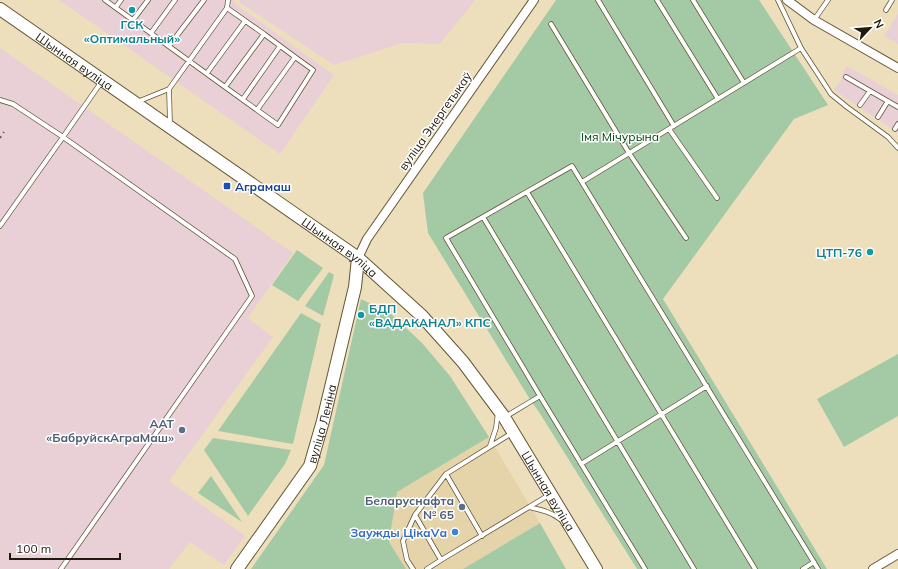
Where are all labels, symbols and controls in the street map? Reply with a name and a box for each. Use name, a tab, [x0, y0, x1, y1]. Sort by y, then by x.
marker: ГСК «Оптимальный»	[127, 5, 137, 15]
north arrow	[850, 8, 890, 48]
place label: ГСК «Оптимальный»	[84, 17, 180, 46]
text: N	[871, 17, 887, 30]
street label: Шынная вуліца	[33, 29, 116, 93]
street label: вуліца Энергетыкаў	[395, 68, 475, 173]
park label: Імя Мічурына	[581, 129, 659, 144]
place label: Аграмаш	[235, 179, 291, 194]
marker: Аграмаш	[222, 181, 232, 191]
street label: Шынная вуліца	[299, 214, 381, 280]
place label: ЦТП-76	[816, 245, 862, 260]
marker: ЦТП-76	[865, 247, 875, 257]
place label: БДП «ВАДАКАНАЛ» КПС	[369, 301, 491, 330]
marker: БДП «ВАДАКАНАЛ» КПС	[356, 310, 366, 320]
street label: вуліца Леніна	[304, 383, 339, 465]
place label: ААТ «БабруйскАграМаш»	[46, 416, 175, 445]
marker: ААТ «БабруйскАграМаш»	[177, 425, 187, 435]
street label: Шынная вуліца	[519, 448, 579, 534]
place label: Беларуснафта № 65	[365, 493, 454, 522]
marker: Беларуснафта № 65	[457, 502, 467, 512]
place label: Заужды ЦікаVа	[351, 525, 447, 540]
marker: Заужды ЦікаVа	[450, 527, 460, 537]
scale bar	[10, 535, 120, 561]
text: 100 m	[16, 541, 51, 556]

